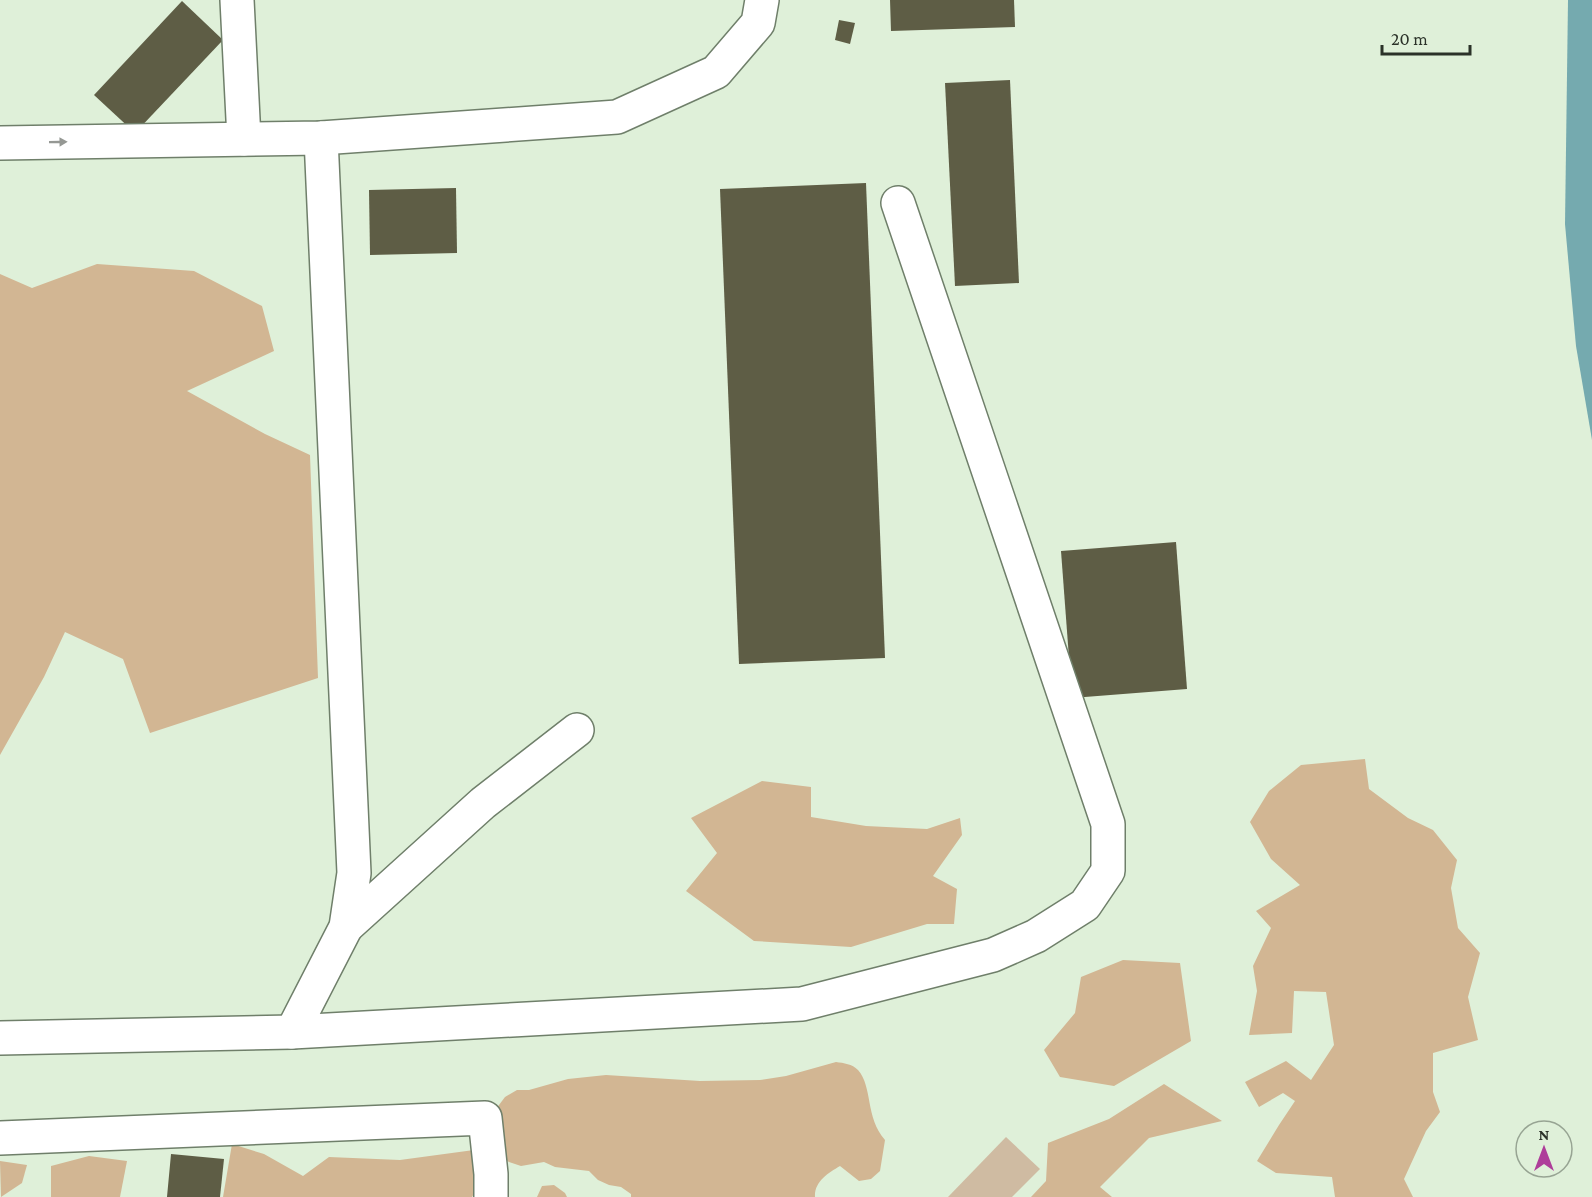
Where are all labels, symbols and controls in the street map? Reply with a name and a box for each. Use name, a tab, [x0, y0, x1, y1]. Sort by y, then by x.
scale bar	[1382, 18, 1470, 56]
text: 20 m	[1391, 29, 1428, 49]
one-way arrow	[49, 137, 68, 146]
north arrow	[1514, 1119, 1574, 1179]
text: N	[1539, 1126, 1550, 1143]

